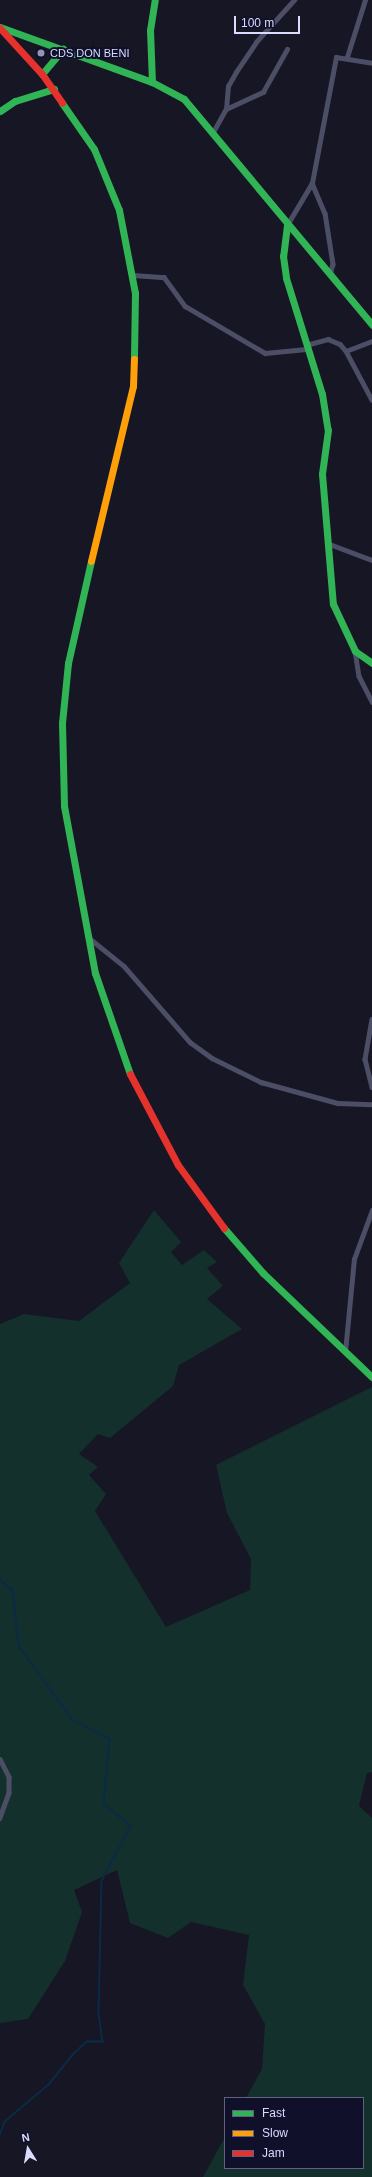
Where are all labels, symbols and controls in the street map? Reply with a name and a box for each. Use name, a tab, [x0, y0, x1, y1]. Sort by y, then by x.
scale bar	[236, 8, 302, 34]
text: 100 m	[241, 16, 274, 30]
place label: CDS DON BENI	[50, 46, 129, 60]
marker: CDS DON BENI	[35, 47, 47, 59]
legend	[224, 2097, 364, 2169]
text: Fast	[262, 2106, 285, 2120]
text: Slow	[262, 2126, 288, 2140]
north arrow	[8, 2129, 48, 2169]
text: N	[21, 2131, 31, 2144]
text: Jam	[262, 2146, 285, 2160]

